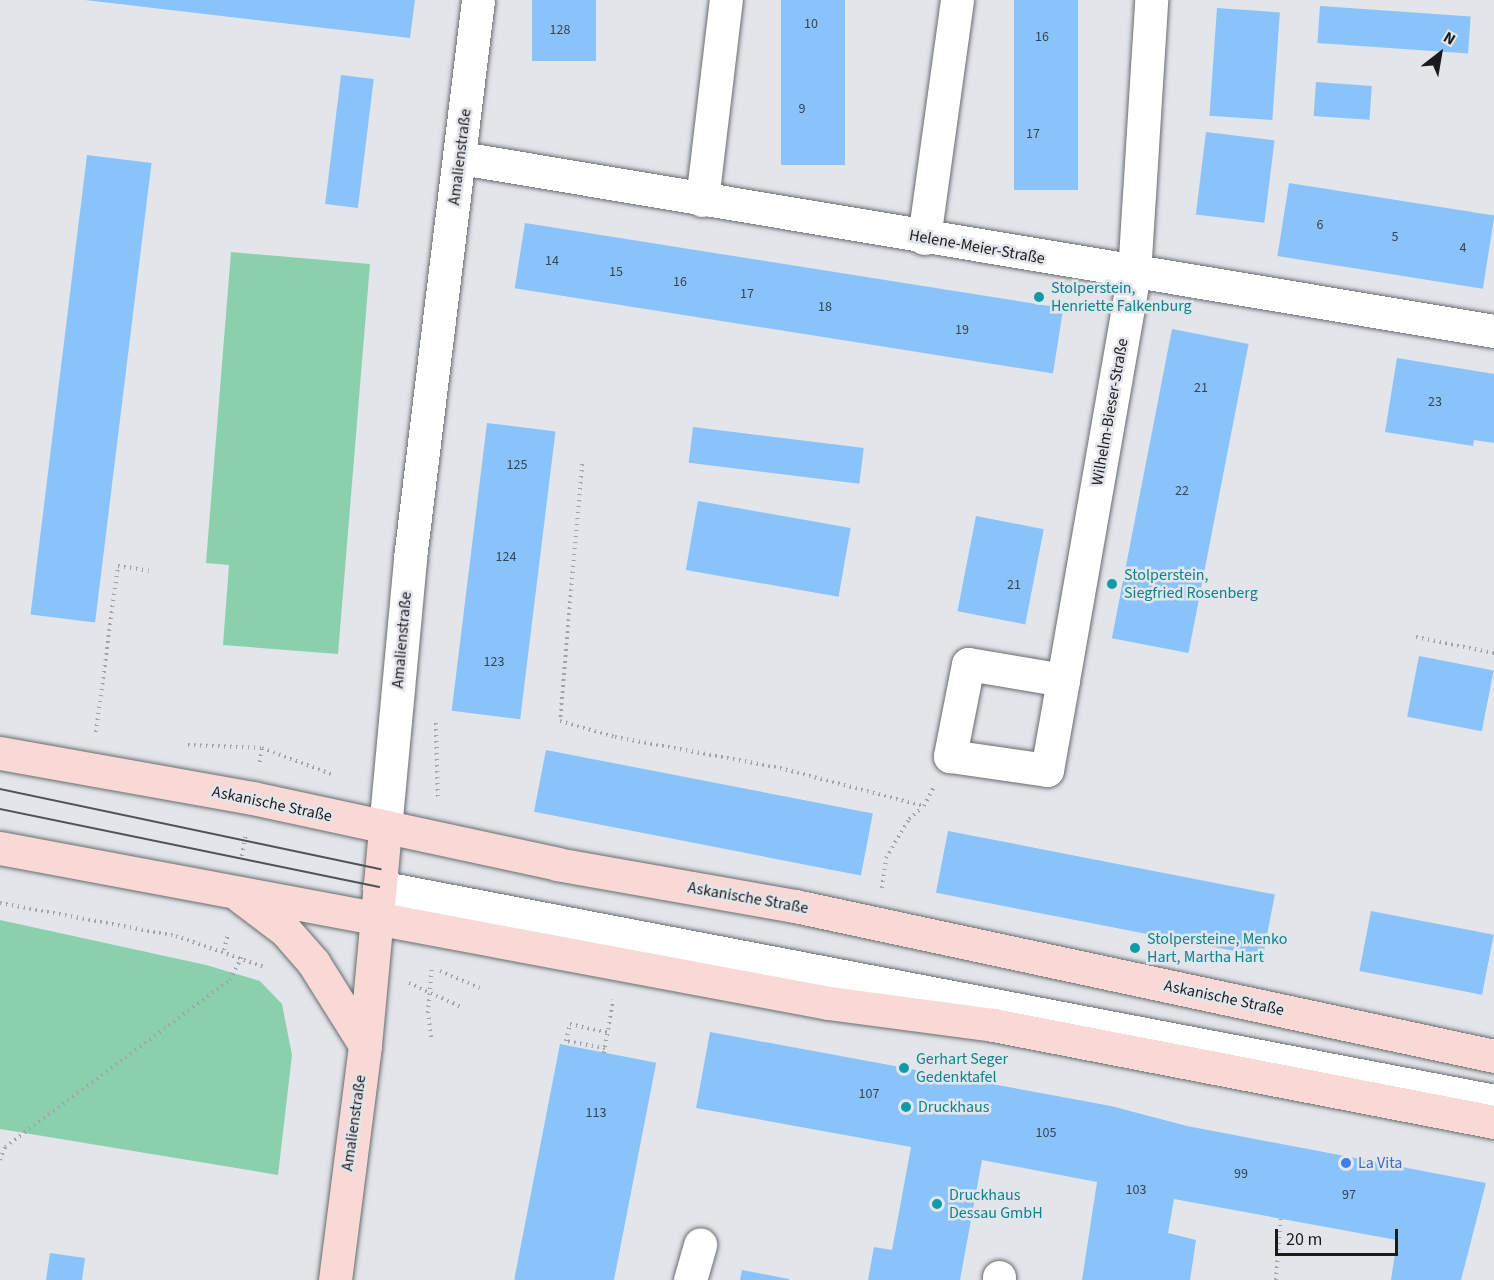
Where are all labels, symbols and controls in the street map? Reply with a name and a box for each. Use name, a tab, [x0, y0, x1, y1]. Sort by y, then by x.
house number: 10	[804, 16, 818, 32]
house number: 128	[550, 22, 570, 38]
north arrow	[1410, 24, 1470, 84]
text: N	[1439, 26, 1459, 51]
house number: 16	[1035, 29, 1049, 45]
house number: 9	[799, 101, 805, 117]
street label: Amalienstraße	[445, 108, 475, 206]
house number: 17	[1026, 126, 1040, 142]
house number: 6	[1317, 217, 1323, 233]
street label: Helene-Meier-Straße	[908, 226, 1046, 268]
house number: 5	[1392, 229, 1398, 245]
house number: 4	[1460, 240, 1466, 256]
house number: 14	[545, 253, 559, 269]
house number: 15	[609, 264, 623, 280]
house number: 16	[673, 274, 687, 290]
place label: Stolperstein, Henriette Falkenburg	[1051, 278, 1192, 316]
house number: 17	[740, 286, 754, 302]
marker: Stolperstein, Henriette Falkenburg	[1032, 290, 1046, 304]
house number: 18	[818, 299, 832, 315]
house number: 19	[955, 322, 969, 338]
street label: Wilhelm-Bieser-Straße	[1088, 337, 1132, 487]
house number: 21	[1194, 380, 1208, 396]
house number: 23	[1428, 394, 1442, 410]
house number: 125	[507, 457, 527, 473]
house number: 22	[1175, 483, 1189, 499]
house number: 124	[496, 549, 516, 565]
place label: Stolperstein, Siegfried Rosenberg	[1124, 565, 1258, 603]
house number: 21	[1007, 577, 1021, 593]
marker: Stolperstein, Siegfried Rosenberg	[1105, 577, 1119, 591]
street label: Amalienstraße	[388, 591, 416, 689]
house number: 123	[484, 654, 504, 670]
street label: Askanische Straße	[210, 782, 334, 826]
street label: Askanische Straße	[686, 878, 810, 918]
place label: Stolpersteine, Menko Hart, Martha Hart	[1147, 929, 1287, 967]
marker: Stolpersteine, Menko Hart, Martha Hart	[1128, 941, 1142, 955]
street label: Askanische Straße	[1162, 976, 1286, 1020]
place label: Gerhart Seger Gedenktafel	[916, 1049, 1008, 1087]
marker: Gerhart Seger Gedenktafel	[897, 1061, 911, 1075]
street label: Amalienstraße	[338, 1074, 370, 1172]
house number: 107	[859, 1086, 879, 1102]
place label: Druckhaus	[918, 1097, 989, 1117]
marker: Druckhaus	[899, 1100, 913, 1114]
house number: 113	[586, 1105, 606, 1121]
house number: 105	[1036, 1125, 1056, 1141]
place label: La Vita	[1358, 1153, 1402, 1173]
marker: La Vita	[1339, 1156, 1353, 1170]
house number: 99	[1234, 1166, 1248, 1182]
house number: 103	[1126, 1182, 1146, 1198]
place label: Druckhaus Dessau GmbH	[949, 1185, 1043, 1223]
house number: 97	[1342, 1187, 1356, 1203]
marker: Druckhaus Dessau GmbH	[930, 1197, 944, 1211]
scale bar	[1278, 1217, 1401, 1255]
text: 20 m	[1286, 1227, 1322, 1252]

